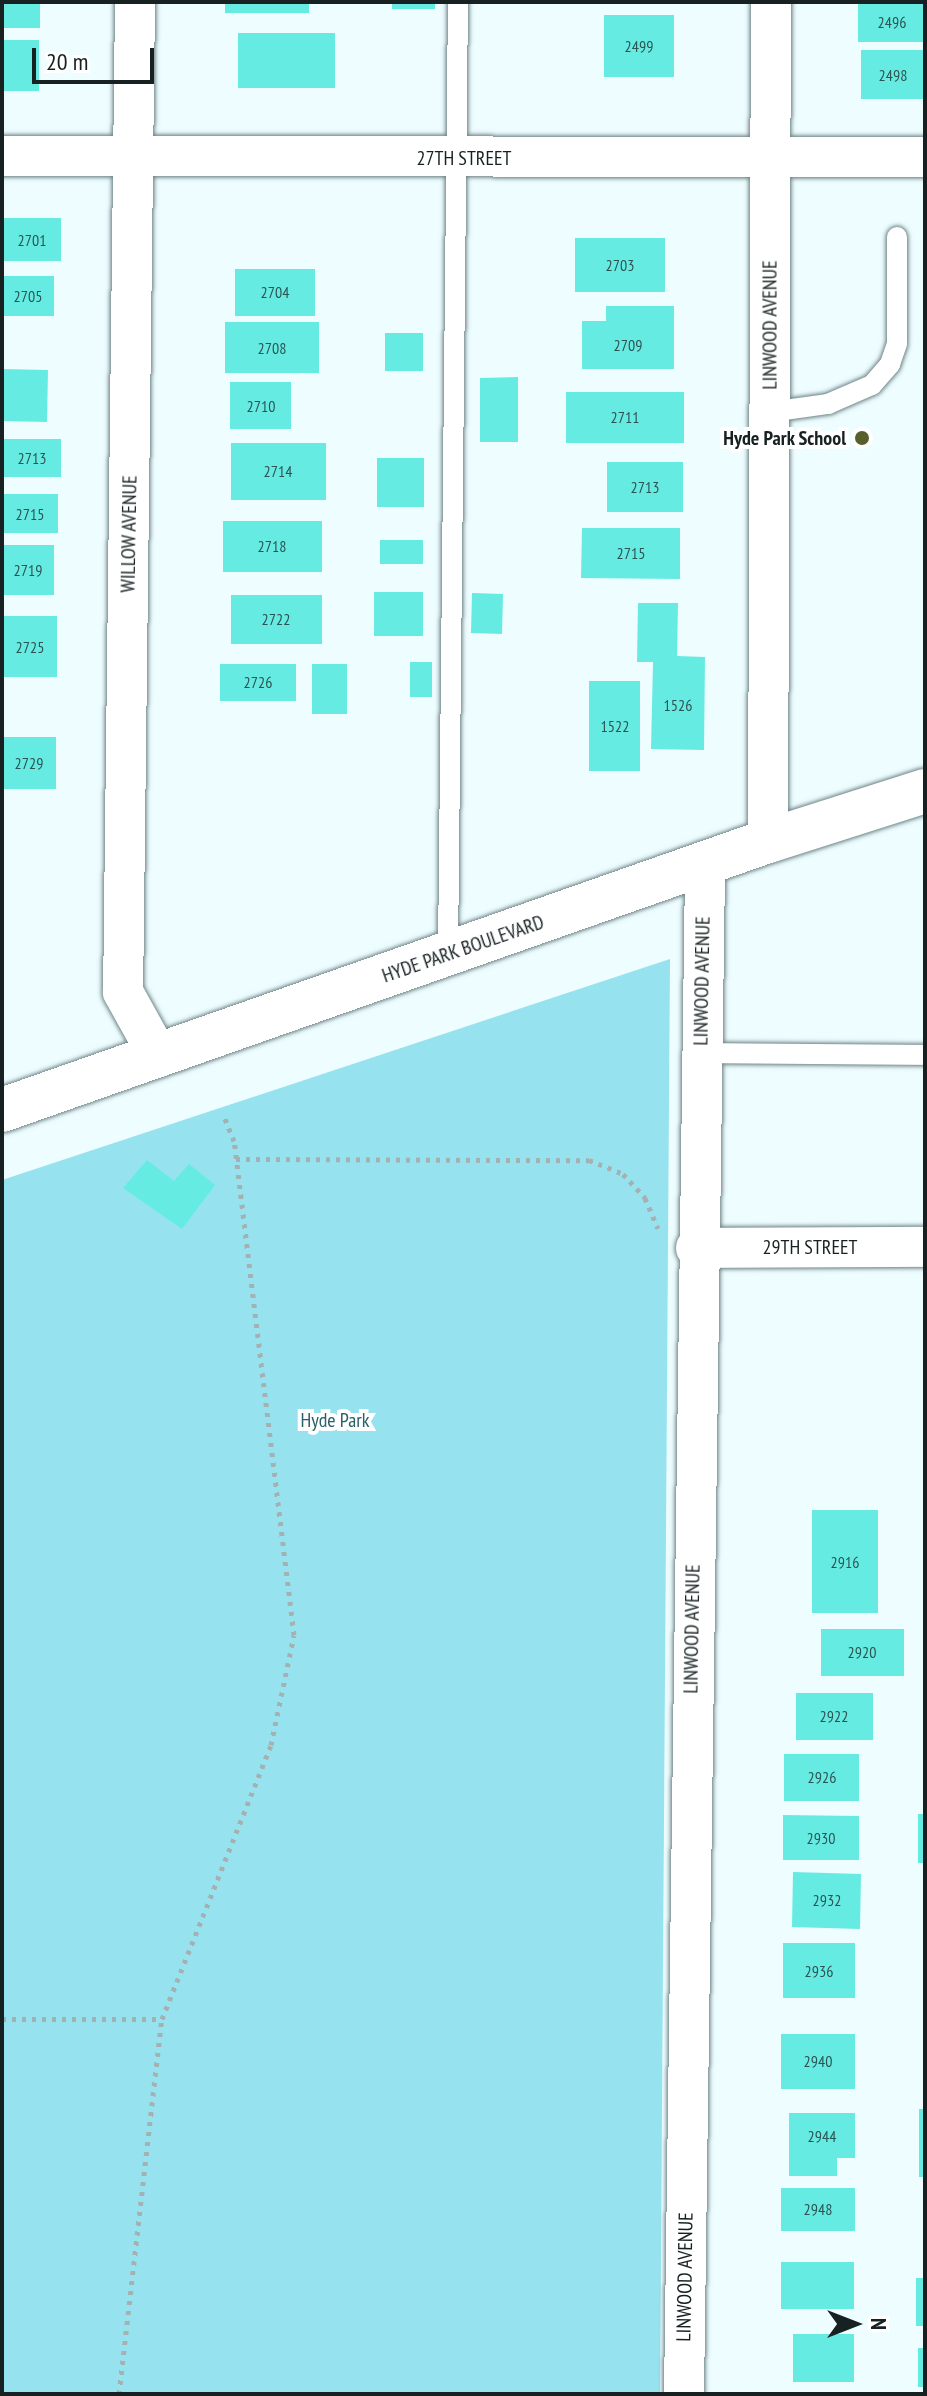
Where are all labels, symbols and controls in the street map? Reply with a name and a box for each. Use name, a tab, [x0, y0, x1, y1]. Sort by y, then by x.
house number: 2496	[878, 12, 906, 32]
scale bar	[36, 32, 158, 82]
house number: 2499	[625, 36, 653, 56]
text: 20 m	[46, 46, 88, 77]
house number: 2498	[879, 65, 907, 85]
street label: 27TH STREET	[416, 146, 512, 170]
house number: 2701	[18, 230, 46, 250]
house number: 2703	[606, 255, 634, 275]
street label: LINWOOD AVENUE	[758, 260, 782, 390]
house number: 2704	[261, 282, 289, 302]
house number: 2705	[14, 286, 42, 306]
house number: 2709	[614, 335, 642, 355]
house number: 2708	[258, 338, 286, 358]
house number: 2710	[247, 396, 275, 416]
house number: 2711	[611, 407, 639, 427]
place label: Hyde Park School	[723, 426, 846, 450]
marker: Hyde Park School	[853, 429, 871, 447]
house number: 2713	[18, 448, 46, 468]
house number: 2714	[264, 461, 292, 481]
street label: WILLOW AVENUE	[116, 475, 142, 593]
house number: 2713	[631, 477, 659, 497]
house number: 2715	[16, 504, 44, 524]
house number: 2718	[258, 536, 286, 556]
house number: 2715	[617, 543, 645, 563]
house number: 2719	[14, 560, 42, 580]
house number: 2722	[262, 609, 290, 629]
house number: 2725	[16, 637, 44, 657]
house number: 2726	[244, 672, 272, 692]
house number: 1526	[664, 695, 692, 715]
house number: 1522	[601, 716, 629, 736]
house number: 2729	[15, 753, 43, 773]
street label: HYDE PARK BOULEVARD	[379, 910, 547, 988]
street label: LINWOOD AVENUE	[689, 916, 715, 1046]
street label: 29TH STREET	[762, 1235, 858, 1259]
park label: Hyde Park	[300, 1408, 370, 1432]
house number: 2916	[831, 1552, 859, 1572]
street label: LINWOOD AVENUE	[679, 1564, 705, 1694]
house number: 2920	[848, 1642, 876, 1662]
house number: 2922	[820, 1706, 848, 1726]
house number: 2926	[808, 1767, 836, 1787]
house number: 2930	[807, 1828, 835, 1848]
house number: 2932	[813, 1890, 841, 1910]
house number: 2936	[805, 1961, 833, 1981]
house number: 2940	[804, 2051, 832, 2071]
house number: 2944	[808, 2126, 836, 2146]
house number: 2948	[804, 2199, 832, 2219]
street label: LINWOOD AVENUE	[672, 2212, 698, 2342]
north arrow	[815, 2284, 895, 2364]
text: N	[865, 2318, 893, 2330]

